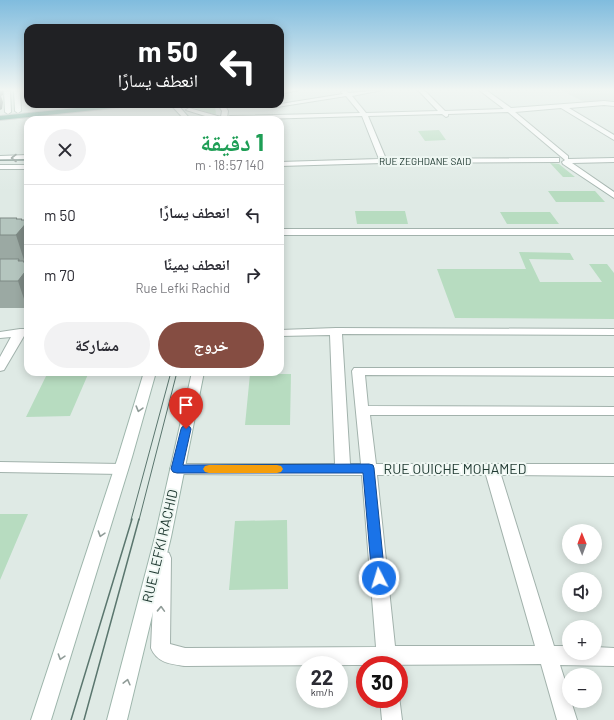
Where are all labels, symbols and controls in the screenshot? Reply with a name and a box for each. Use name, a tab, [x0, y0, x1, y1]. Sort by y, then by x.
text: 50 m	[138, 34, 198, 68]
icon: left	[212, 40, 264, 92]
text: انعطف يسارًا	[118, 69, 198, 91]
text: 1 دقيقة	[200, 127, 264, 156]
button: close	[44, 129, 86, 171]
one-way arrow	[11, 154, 17, 162]
street label: RUE ZEGHDANE SAID	[379, 155, 471, 167]
text: 140 m · 18:57	[195, 157, 264, 173]
text: انعطف يسارًا	[159, 203, 230, 221]
icon: left	[242, 204, 264, 226]
text: 50 m	[44, 206, 76, 224]
text: انعطف يمينًا	[163, 255, 230, 273]
icon: right	[242, 264, 264, 286]
text: 70 m	[44, 266, 75, 284]
text: Rue Lefki Rachid	[135, 280, 230, 296]
button: مشاركة	[44, 322, 150, 368]
button: خروج	[158, 322, 264, 368]
pin	[169, 388, 203, 429]
icon: arrive	[175, 394, 197, 416]
one-way arrow	[135, 406, 144, 413]
street label: RUE OUICHE MOHAMED	[384, 460, 526, 477]
street label: RUE LEFKI RACHID	[138, 488, 181, 604]
north arrow	[562, 524, 602, 564]
map controls	[562, 524, 602, 708]
one-way arrow	[97, 530, 106, 537]
position arrow	[358, 557, 400, 599]
button: sound	[562, 572, 602, 612]
one-way arrow	[157, 606, 165, 612]
button: +	[562, 620, 602, 660]
one-way arrow	[57, 654, 66, 661]
speed limit sign: 30	[356, 656, 408, 708]
text: 22	[311, 665, 333, 689]
button: −	[562, 668, 602, 708]
one-way arrow	[122, 679, 131, 686]
text: km/h	[311, 686, 333, 698]

